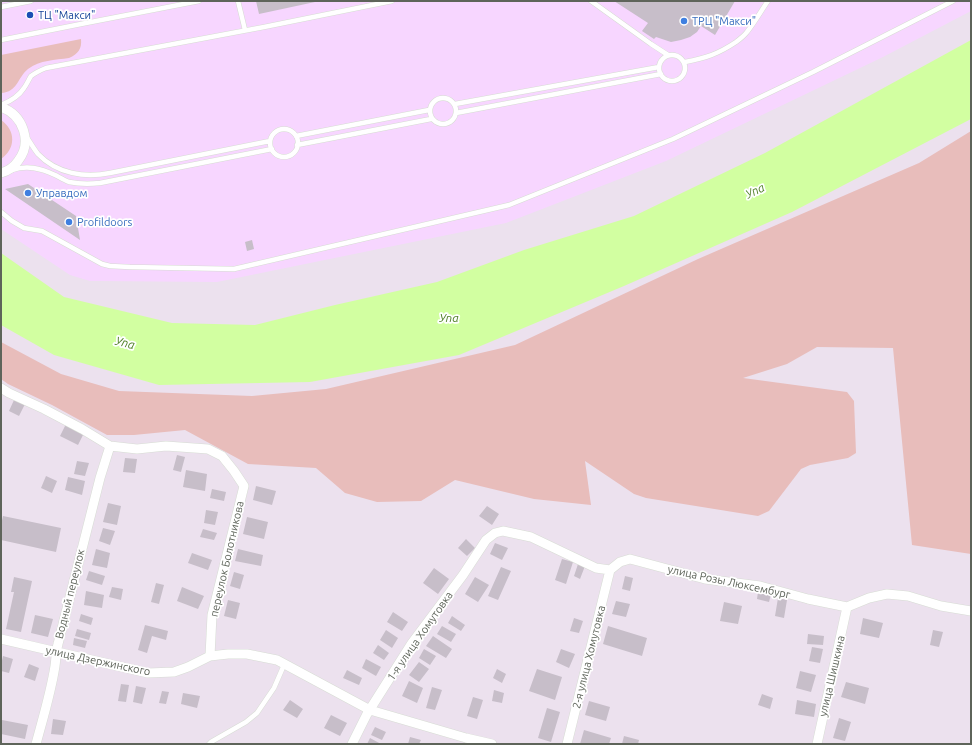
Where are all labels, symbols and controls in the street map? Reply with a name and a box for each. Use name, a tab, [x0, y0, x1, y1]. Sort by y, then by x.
place label: ТЦ "Макси"	[38, 8, 96, 22]
marker: ТЦ "Макси"	[25, 10, 35, 20]
place label: ТРЦ "Макси"	[692, 14, 756, 28]
marker: ТРЦ "Макси"	[679, 16, 689, 26]
water label: Упа	[743, 180, 767, 202]
place label: Управдом	[36, 186, 87, 200]
marker: Управдом	[23, 188, 33, 198]
place label: Profildoors	[77, 215, 132, 229]
marker: Profildoors	[64, 217, 74, 227]
water label: Упа	[439, 311, 459, 325]
water label: Упа	[114, 334, 136, 352]
street label: переулок Болотникова	[207, 500, 247, 618]
street label: Водный переулок	[52, 548, 88, 640]
street label: улица Розы Люксембург	[666, 563, 792, 601]
street label: 1-я улица Хомутовка	[384, 589, 456, 683]
street label: 2-я улица Хомутовка	[570, 604, 608, 710]
street label: улица Шишкина	[816, 634, 848, 718]
street label: улица Дзержинского	[44, 643, 152, 679]

